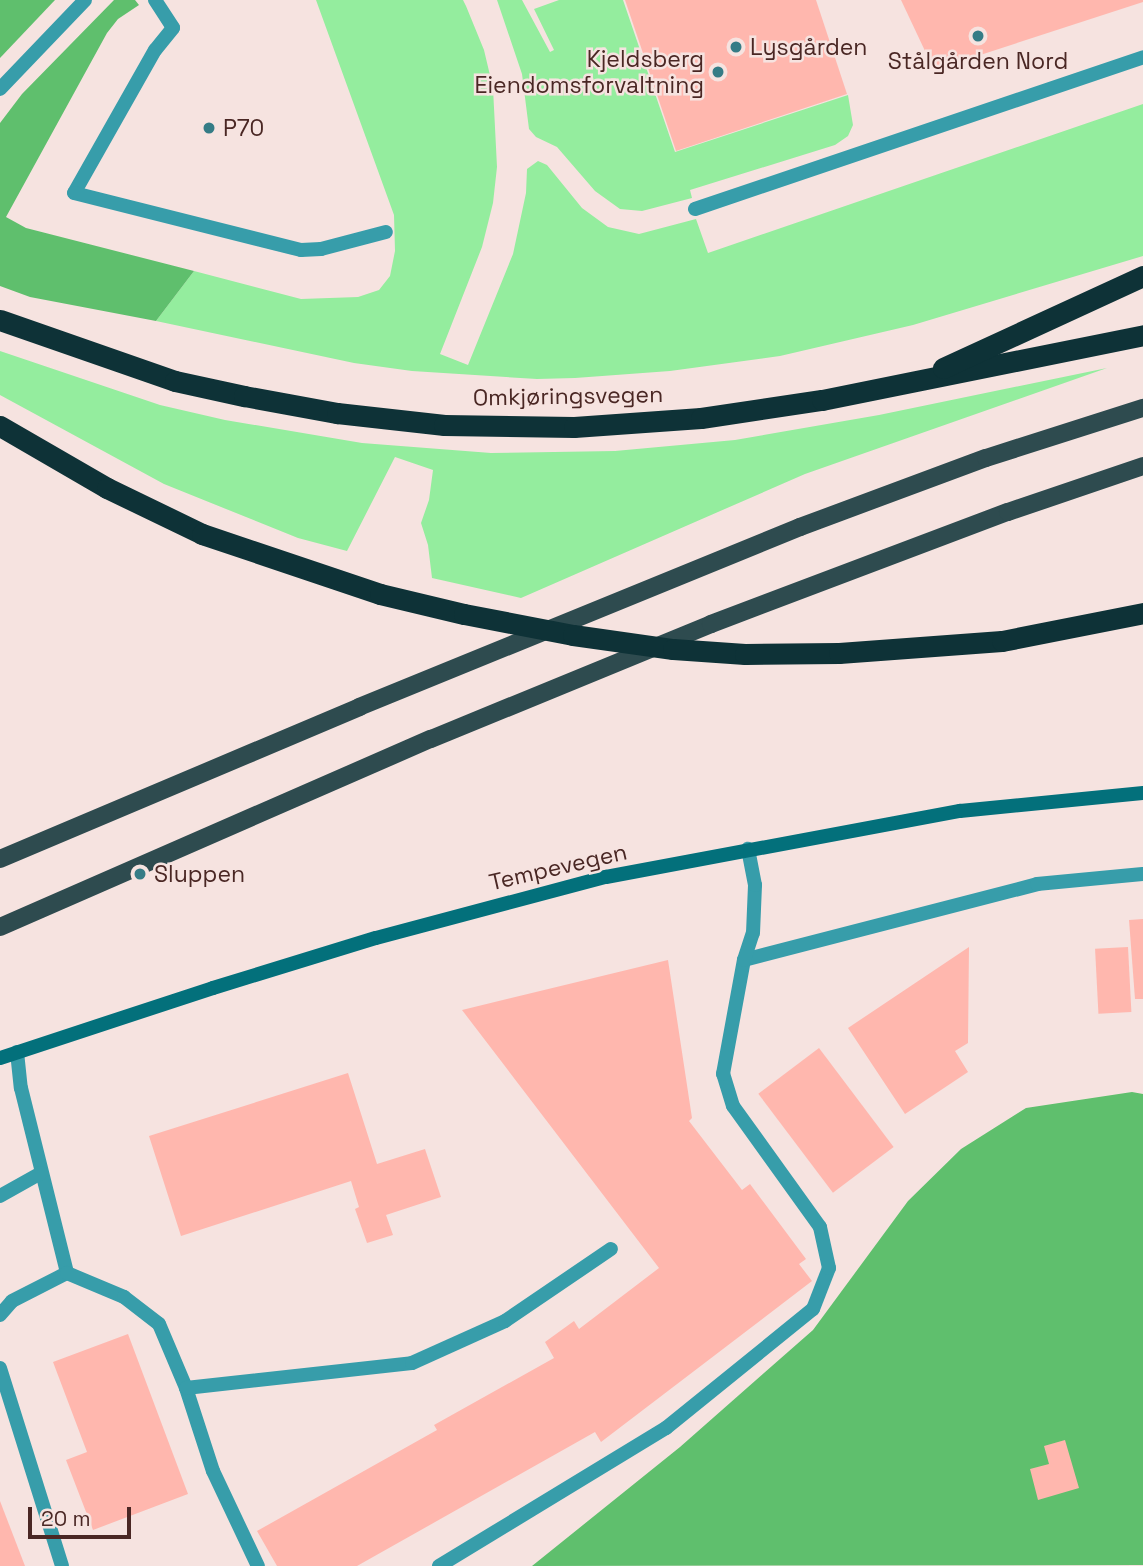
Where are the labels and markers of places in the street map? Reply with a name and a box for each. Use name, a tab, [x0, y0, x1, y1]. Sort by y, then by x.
marker: Stålgården Nord	[970, 28, 986, 44]
place label: Lysgården	[750, 33, 867, 61]
marker: Lysgården	[728, 39, 744, 55]
place label: Kjeldsberg Eiendomsforvaltning	[474, 45, 704, 99]
place label: Stålgården Nord	[888, 47, 1068, 75]
marker: Kjeldsberg Eiendomsforvaltning	[710, 64, 726, 80]
place label: P70	[223, 114, 264, 142]
marker: P70	[201, 120, 217, 136]
place label: Sluppen	[154, 860, 245, 888]
marker: Sluppen	[132, 866, 148, 882]

